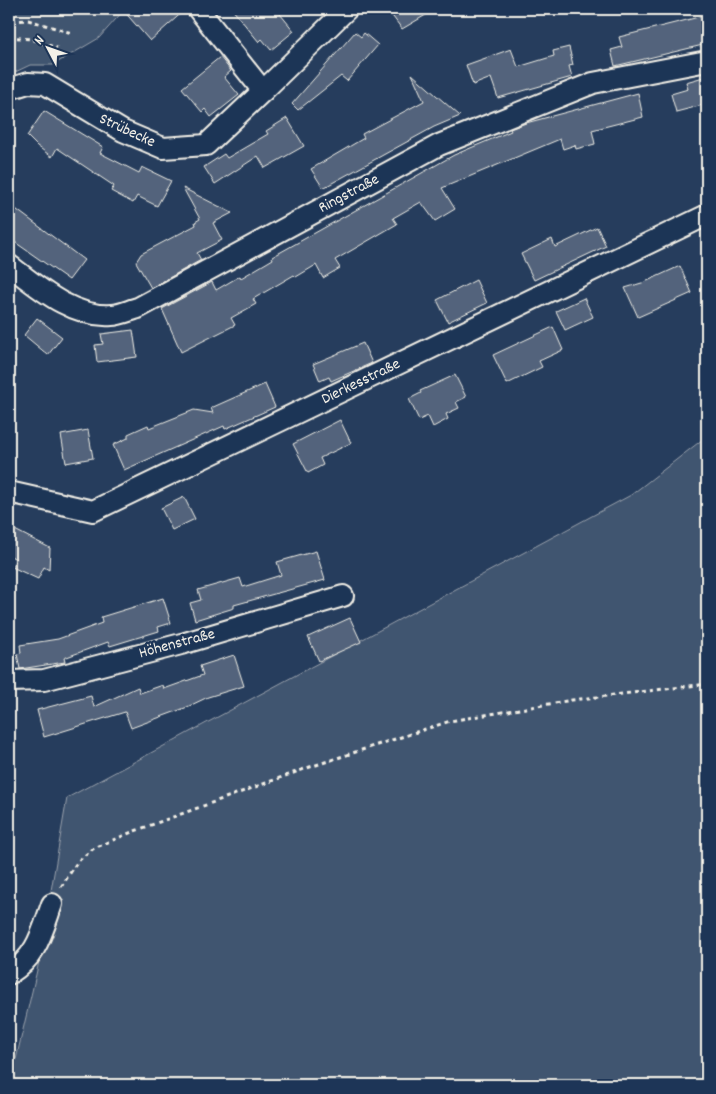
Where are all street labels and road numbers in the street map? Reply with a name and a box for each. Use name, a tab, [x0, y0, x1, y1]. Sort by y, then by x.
street label: Strübecke	[95, 108, 159, 154]
street label: Ringstraße	[315, 168, 383, 220]
street label: Dierkesstraße	[318, 353, 404, 411]
street label: Höhenstraße	[136, 623, 218, 665]

